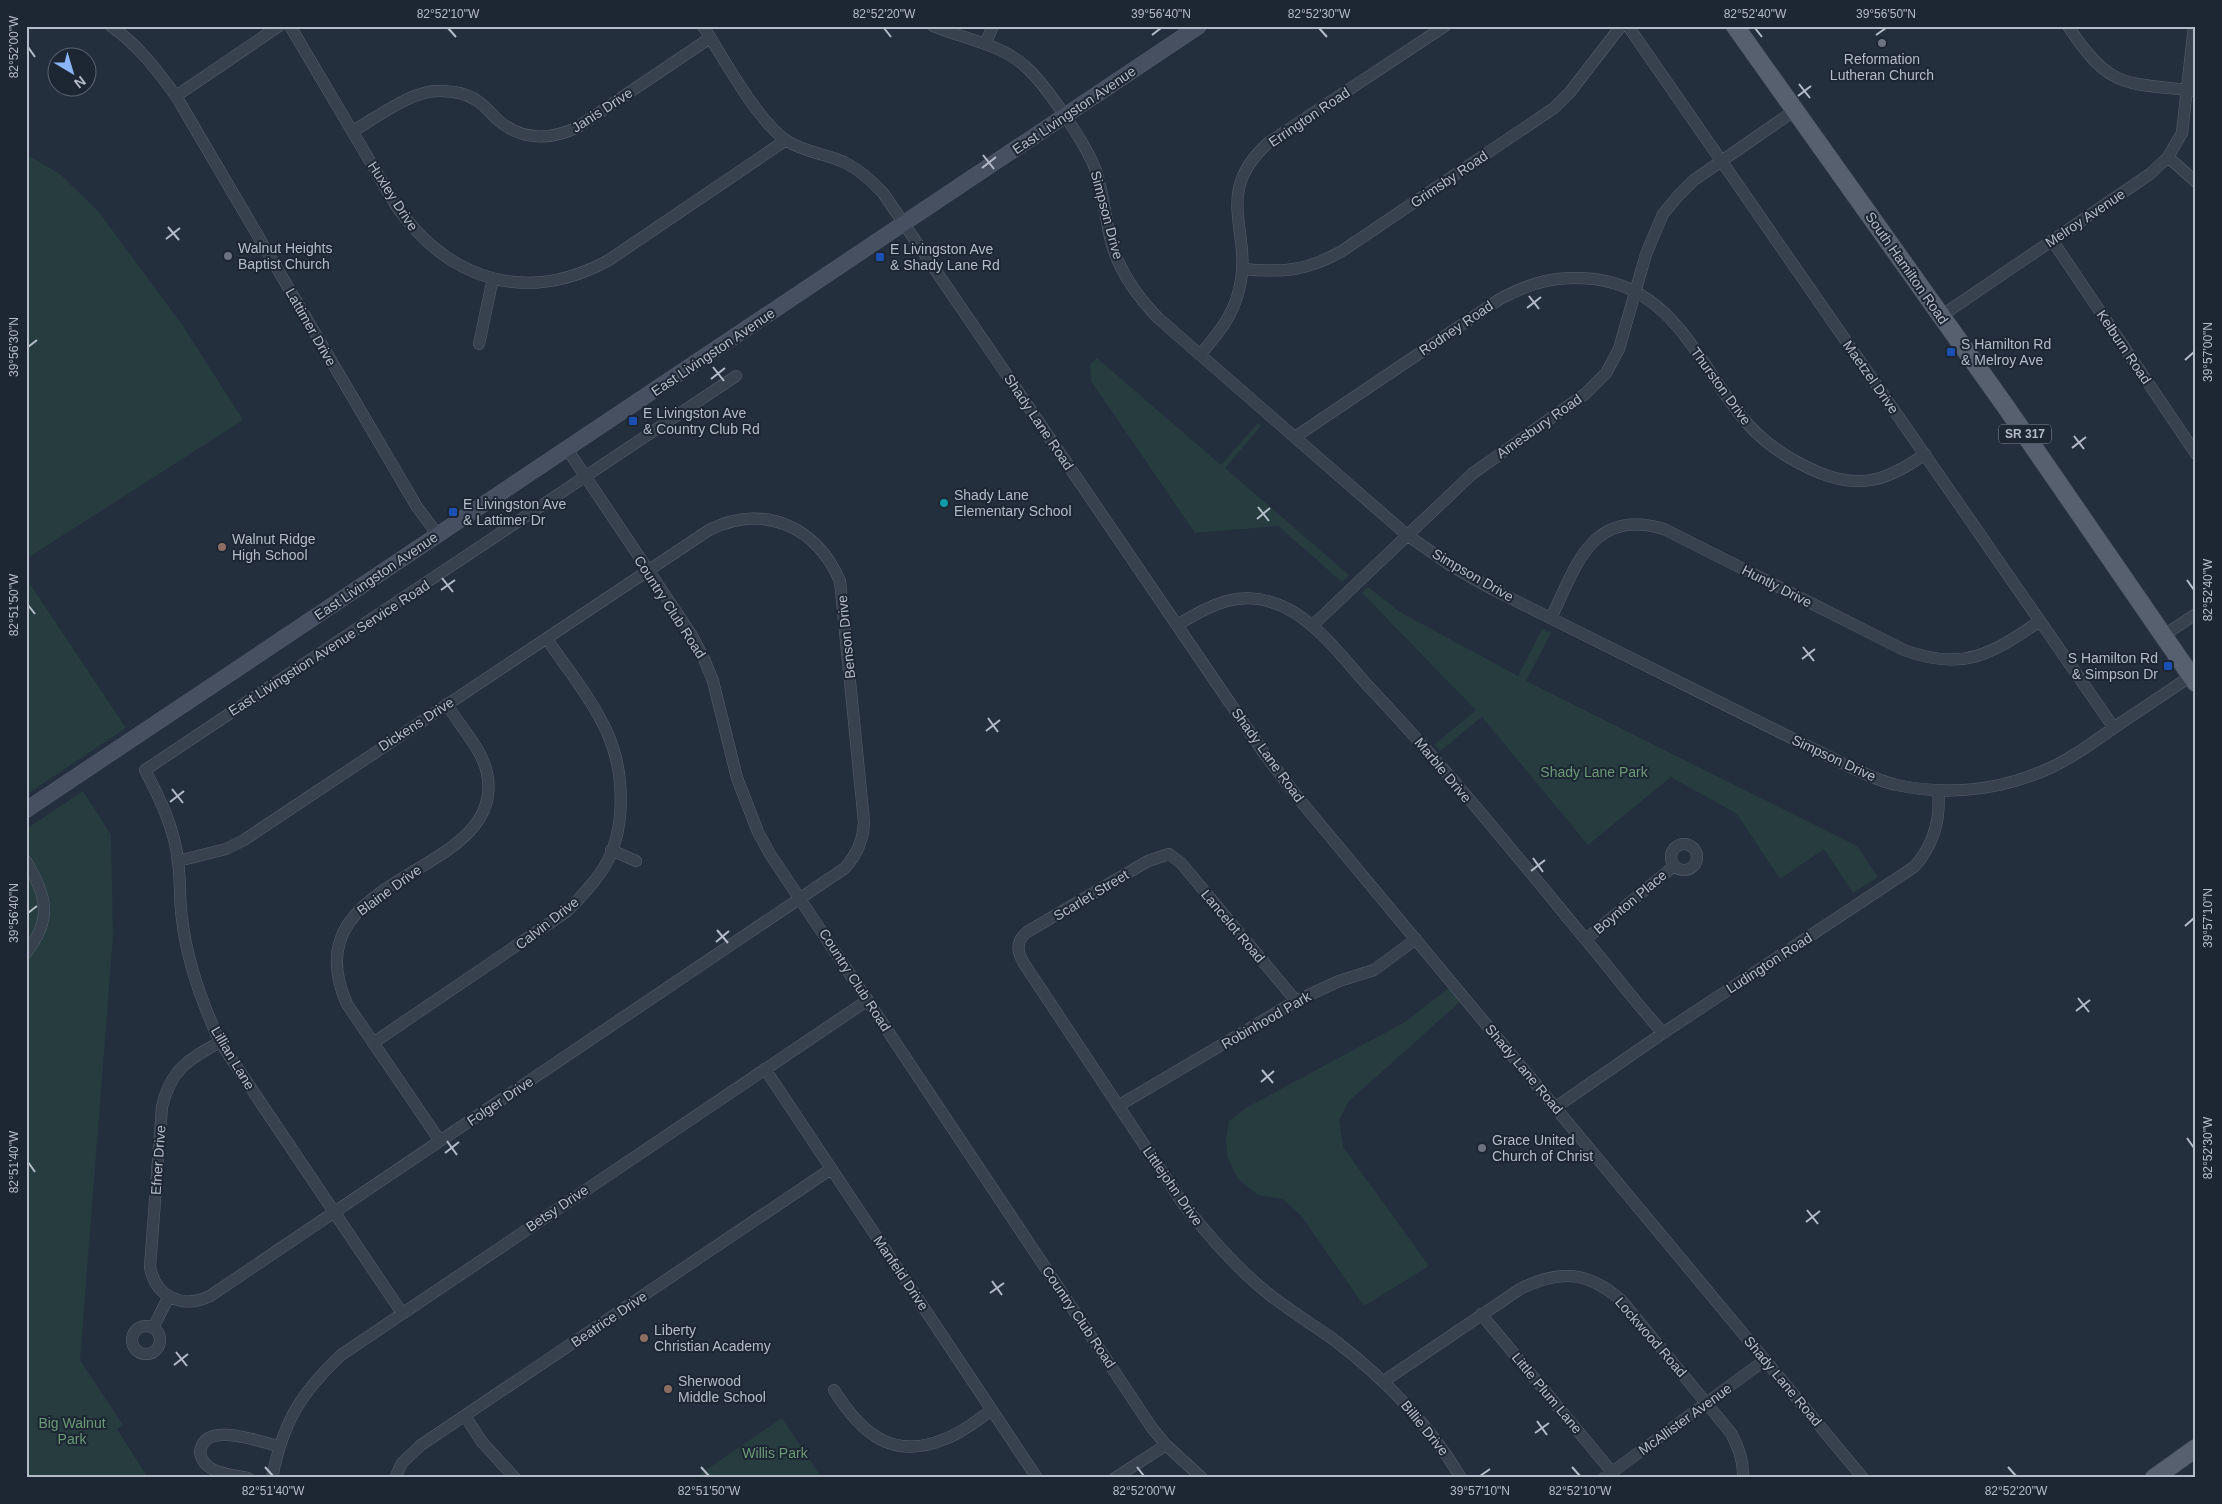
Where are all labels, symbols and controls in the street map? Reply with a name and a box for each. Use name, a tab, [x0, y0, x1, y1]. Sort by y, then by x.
text: 82°52'10"W	[417, 7, 480, 21]
text: 82°52'20"W	[853, 7, 916, 21]
text: 39°56'40"N	[1131, 7, 1191, 21]
text: 82°52'30"W	[1288, 7, 1351, 21]
text: 82°52'40"W	[1724, 7, 1787, 21]
text: 39°56'50"N	[1856, 7, 1916, 21]
text: 82°52'00"W	[7, 15, 21, 78]
marker: Reformation Lutheran Church	[1876, 37, 1888, 49]
north arrow	[48, 48, 98, 98]
place label: Reformation Lutheran Church	[1830, 51, 1934, 83]
street label: East Livingston Avenue	[1009, 63, 1139, 157]
text: N	[71, 73, 89, 92]
street label: Janis Drive	[569, 84, 636, 136]
street label: Errington Road	[1265, 84, 1353, 150]
street label: Grimsby Road	[1407, 147, 1491, 211]
street label: Huxley Drive	[365, 158, 421, 234]
street label: Simpson Drive	[1087, 169, 1127, 261]
street label: Melroy Avenue	[2042, 185, 2128, 250]
street label: South Hamilton Road	[1862, 209, 1952, 327]
place label: Walnut Heights Baptist Church	[238, 240, 332, 272]
place label: E Livingston Ave & Shady Lane Rd	[890, 241, 1000, 273]
marker: Walnut Heights Baptist Church	[222, 250, 234, 262]
marker: E Livingston Ave & Shady Lane Rd	[874, 251, 886, 263]
street label: Lattimer Drive	[282, 285, 340, 369]
street label: Rodney Road	[1416, 297, 1496, 359]
street label: East Livingston Avenue	[648, 305, 778, 399]
street label: Kelburn Road	[2093, 307, 2155, 387]
text: 39°56'30"N	[7, 317, 21, 377]
text: 39°57'00"N	[2201, 322, 2215, 382]
place label: S Hamilton Rd & Melroy Ave	[1961, 336, 2051, 368]
street label: Maetzel Drive	[1840, 337, 1902, 417]
street label: Thurston Drive	[1688, 344, 1755, 428]
marker: S Hamilton Rd & Melroy Ave	[1945, 346, 1957, 358]
street label: Shady Lane Road	[1001, 371, 1077, 473]
street label: Amesbury Road	[1493, 391, 1585, 461]
place label: E Livingston Ave & Country Club Rd	[643, 405, 760, 437]
marker: E Livingston Ave & Country Club Rd	[627, 415, 639, 427]
road number: SR 317	[1999, 424, 2051, 444]
place label: Shady Lane Elementary School	[954, 487, 1072, 519]
place label: E Livingston Ave & Lattimer Dr	[463, 496, 566, 528]
marker: Shady Lane Elementary School	[938, 497, 950, 509]
marker: E Livingston Ave & Lattimer Dr	[447, 506, 459, 518]
street label: East Livingston Avenue	[311, 529, 441, 623]
place label: Walnut Ridge High School	[232, 531, 316, 563]
marker: Walnut Ridge High School	[216, 541, 228, 553]
street label: Simpson Drive	[1430, 545, 1517, 605]
street label: Country Club Road	[631, 553, 709, 661]
text: 82°52'40"W	[2201, 558, 2215, 621]
street label: Huntly Drive	[1739, 562, 1815, 611]
text: 82°51'50"W	[7, 573, 21, 636]
street label: East Livingstion Avenue Service Road	[226, 577, 432, 719]
street label: Benson Drive	[834, 594, 858, 680]
place label: S Hamilton Rd & Simpson Dr	[2068, 650, 2158, 682]
marker: S Hamilton Rd & Simpson Dr	[2162, 660, 2174, 672]
street label: Dickens Drive	[375, 694, 457, 754]
street label: Shady Lane Road	[1229, 705, 1307, 805]
street label: Simpson Drive	[1789, 732, 1879, 785]
street label: Marble Drive	[1411, 734, 1475, 806]
park label: Shady Lane Park	[1540, 764, 1649, 780]
street label: Blaine Drive	[354, 861, 424, 919]
street label: Scarlet Street	[1051, 866, 1132, 924]
street label: Boynton Place	[1590, 867, 1670, 937]
text: 39°56'40"N	[7, 883, 21, 943]
street label: Lancelot Road	[1198, 886, 1268, 966]
text: 39°57'10"N	[2201, 888, 2215, 948]
street label: Calvin Drive	[512, 893, 582, 953]
street label: Country Club Road	[816, 926, 894, 1034]
street label: Ludington Road	[1723, 929, 1815, 997]
street label: Robinhood Park	[1219, 987, 1314, 1052]
street label: Shady Lane Road	[1482, 1021, 1566, 1117]
street label: Lillian Lane	[208, 1024, 258, 1093]
street label: Folger Drive	[464, 1073, 536, 1129]
text: 82°52'30"W	[2201, 1116, 2215, 1179]
street label: Efner Drive	[148, 1124, 168, 1195]
text: 82°51'40"W	[7, 1130, 21, 1193]
place label: Grace United Church of Christ	[1492, 1132, 1593, 1164]
marker: Grace United Church of Christ	[1476, 1142, 1488, 1154]
street label: Littlejohn Drive	[1140, 1143, 1206, 1229]
street label: Betsy Drive	[523, 1181, 591, 1235]
street label: Manfeld Drive	[870, 1233, 932, 1313]
street label: Country Club Road	[1039, 1263, 1119, 1371]
street label: Beatrice Drive	[568, 1288, 650, 1350]
street label: Lockwood Road	[1612, 1294, 1690, 1380]
place label: Liberty Christian Academy	[654, 1322, 771, 1354]
marker: Liberty Christian Academy	[638, 1332, 650, 1344]
street label: Shady Lane Road	[1741, 1333, 1825, 1429]
street label: Little Plum Lane	[1509, 1349, 1586, 1437]
place label: Sherwood Middle School	[678, 1373, 766, 1405]
street label: McAllister Avenue	[1635, 1380, 1735, 1458]
marker: Sherwood Middle School	[662, 1383, 674, 1395]
street label: Billie Drive	[1398, 1397, 1452, 1459]
park label: Big Walnut Park	[38, 1415, 106, 1447]
park label: Willis Park	[742, 1445, 809, 1461]
text: 82°51'40"W	[242, 1484, 305, 1498]
text: 82°51'50"W	[678, 1484, 741, 1498]
text: 82°52'00"W	[1113, 1484, 1176, 1498]
text: 39°57'10"N	[1450, 1484, 1510, 1498]
text: 82°52'10"W	[1549, 1484, 1612, 1498]
text: 82°52'20"W	[1985, 1484, 2048, 1498]

